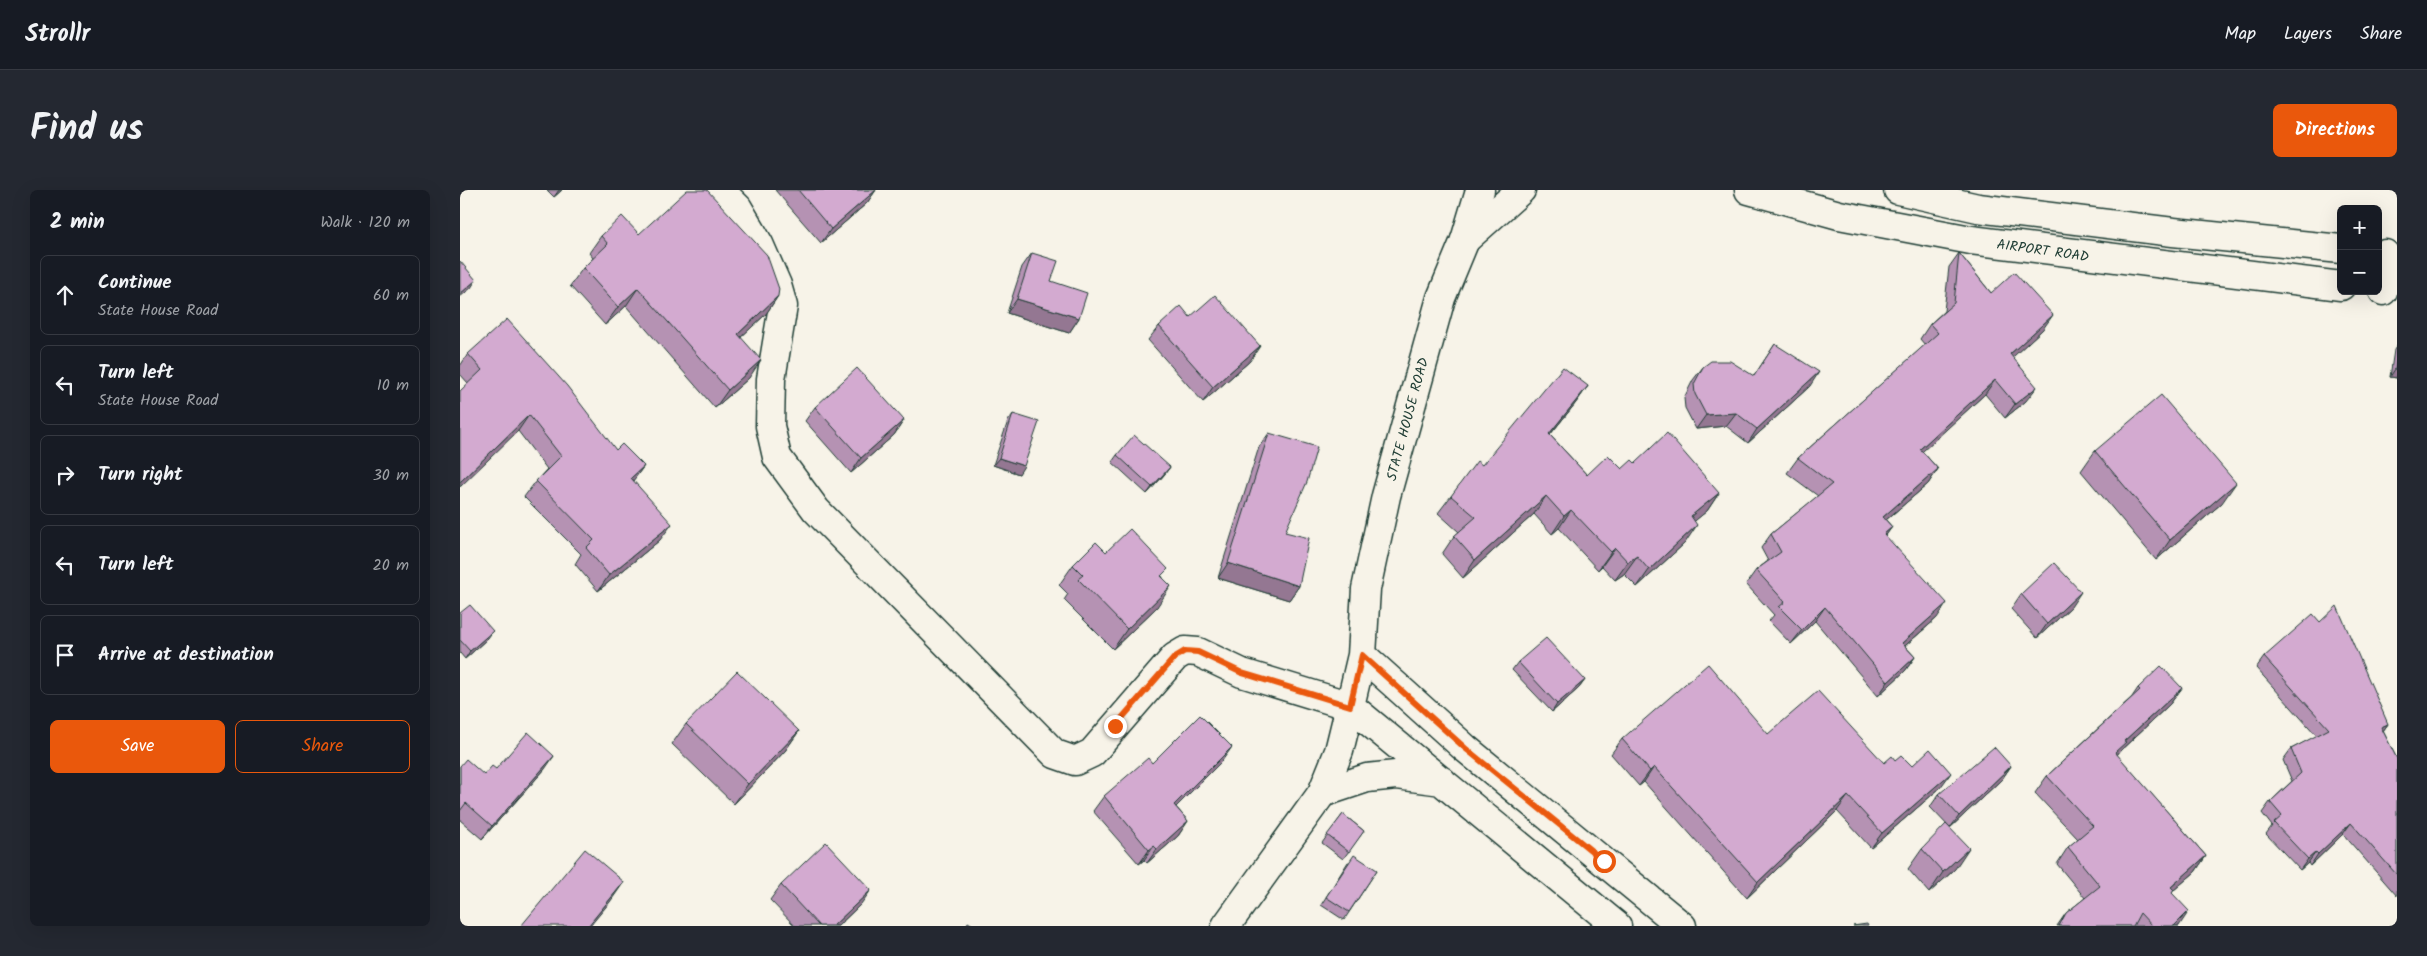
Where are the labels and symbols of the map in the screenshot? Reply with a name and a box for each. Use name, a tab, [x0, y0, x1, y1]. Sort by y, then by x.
street label: AIRPORT ROAD	[1995, 234, 2090, 268]
street label: STATE HOUSE ROAD	[1381, 355, 1435, 483]
route end	[1104, 715, 1127, 738]
route start	[1593, 850, 1616, 873]

